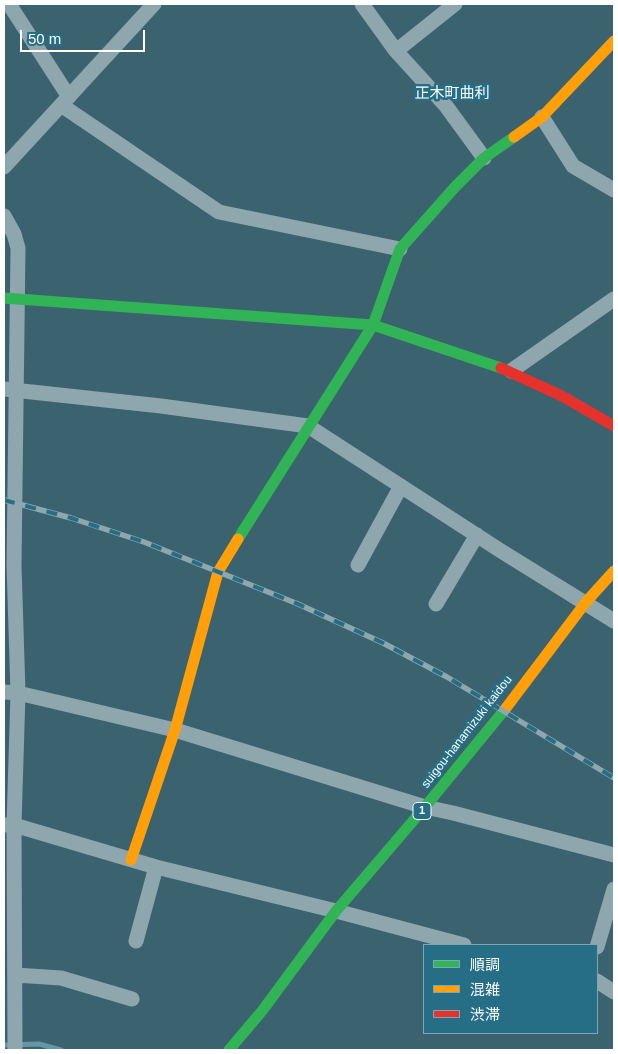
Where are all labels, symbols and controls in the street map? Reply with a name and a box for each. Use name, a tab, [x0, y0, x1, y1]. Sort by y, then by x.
scale bar	[22, 20, 148, 52]
text: 50 m	[28, 30, 61, 47]
district label: 正木町曲利	[415, 85, 489, 103]
street label: suigou-hanamizuki kaidou	[419, 673, 515, 791]
road number: 1	[413, 802, 431, 819]
legend	[423, 944, 598, 1034]
text: 順調	[470, 956, 500, 973]
text: 混雑	[470, 981, 500, 998]
text: 渋滞	[470, 1006, 500, 1023]

